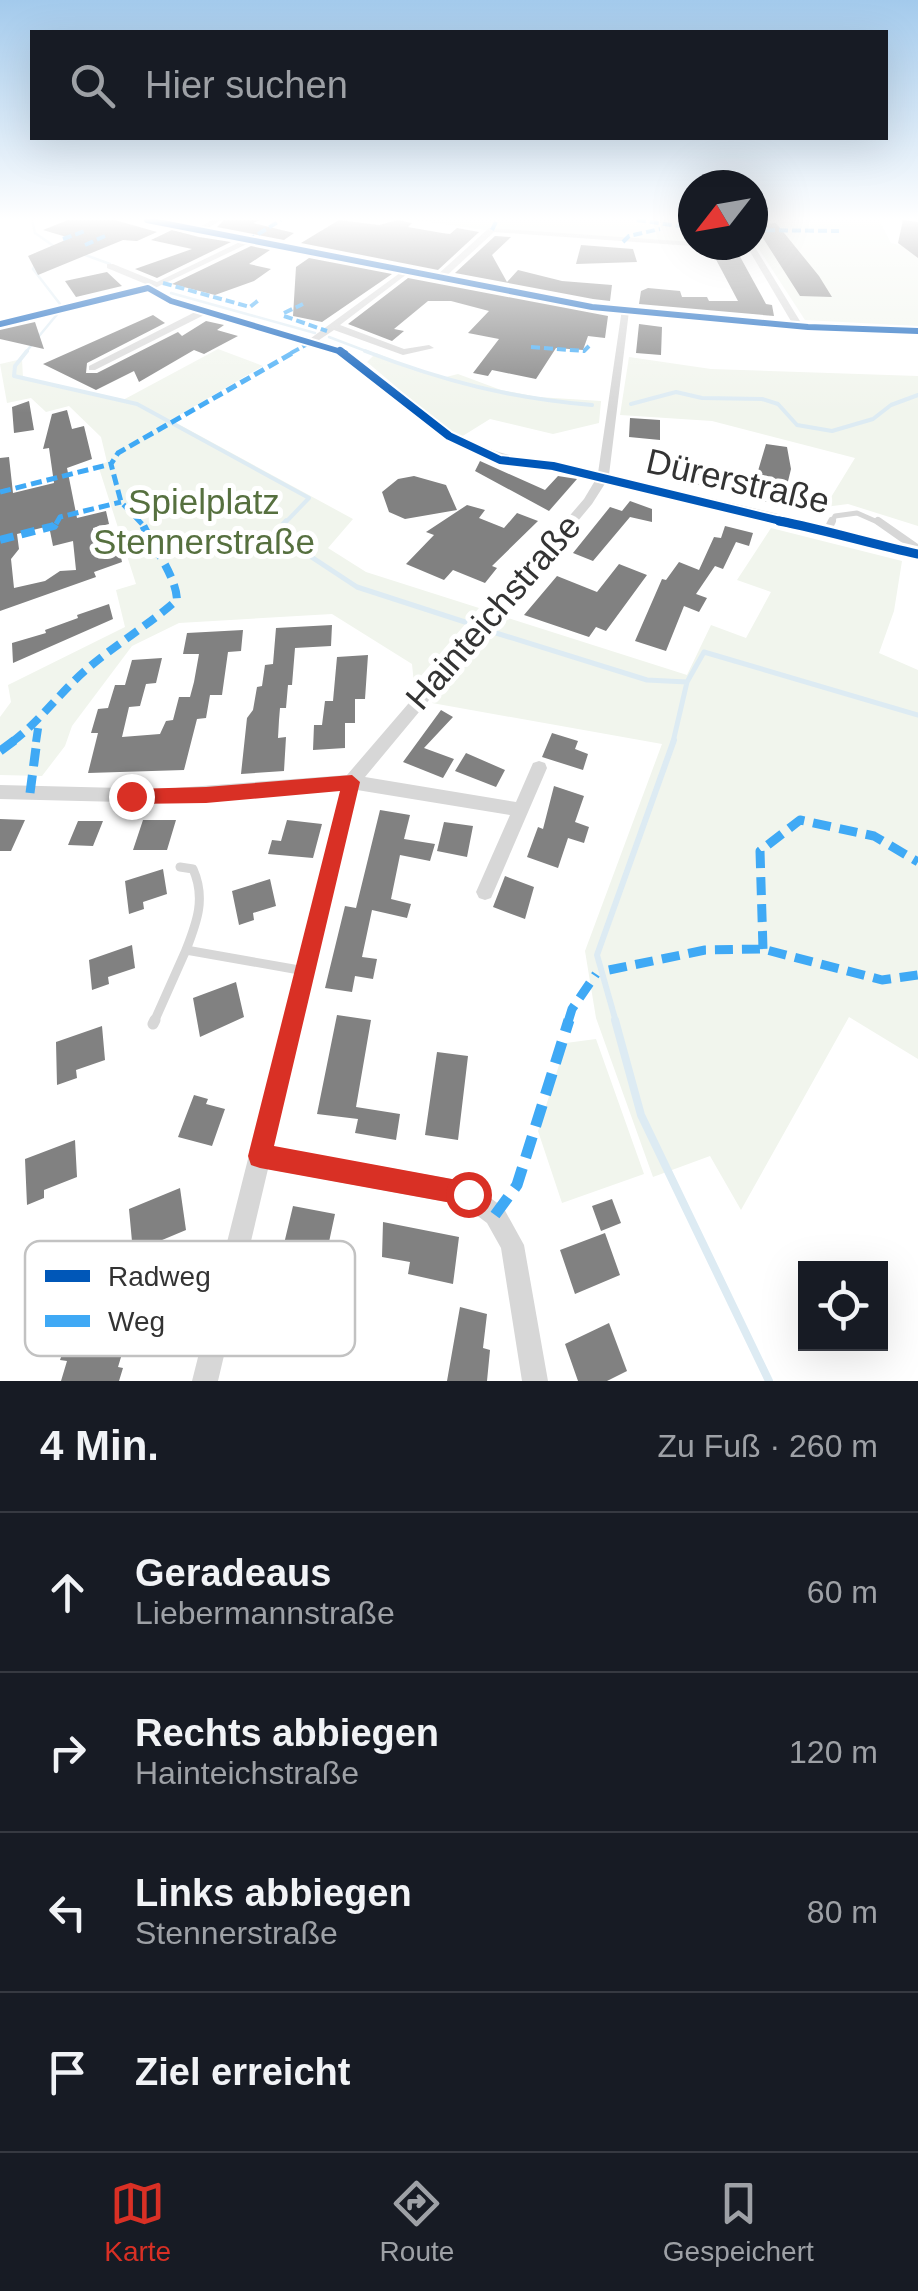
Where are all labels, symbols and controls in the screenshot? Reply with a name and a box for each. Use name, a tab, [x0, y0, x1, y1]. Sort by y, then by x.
search box	[30, 30, 888, 140]
icon: search	[65, 58, 120, 113]
text: Hier suchen	[145, 64, 348, 106]
north arrow	[678, 170, 768, 260]
street label: Dürerstraße	[643, 441, 833, 521]
park label: Spielplatz Stennerstraße	[93, 482, 315, 561]
street label: Hainteichstraße	[398, 506, 588, 717]
route end	[109, 774, 155, 820]
route start	[446, 1172, 492, 1218]
legend	[25, 1241, 355, 1356]
text: Radweg	[108, 1261, 211, 1292]
map controls	[798, 1261, 888, 1351]
button: locate	[798, 1261, 888, 1351]
text: Weg	[108, 1306, 165, 1337]
text: 4 Min.	[40, 1422, 159, 1469]
text: Zu Fuß · 260 m	[658, 1428, 878, 1464]
text: Geradeaus	[135, 1552, 331, 1594]
icon: ahead	[40, 1565, 95, 1620]
text: 60 m	[807, 1574, 878, 1610]
text: Liebermannstraße	[135, 1595, 395, 1631]
text: Rechts abbiegen	[135, 1712, 439, 1754]
icon: right	[40, 1725, 95, 1780]
text: 120 m	[789, 1734, 878, 1770]
text: Hainteichstraße	[135, 1755, 359, 1791]
text: Links abbiegen	[135, 1872, 412, 1914]
icon: left	[40, 1885, 95, 1940]
text: 80 m	[807, 1894, 878, 1930]
text: Stennerstraße	[135, 1915, 338, 1951]
icon: arrive	[40, 2045, 95, 2100]
text: Ziel erreicht	[135, 2051, 350, 2093]
tab: Karte	[104, 2176, 171, 2268]
tab: Route	[380, 2176, 454, 2268]
tab: Gespeichert	[663, 2176, 814, 2268]

